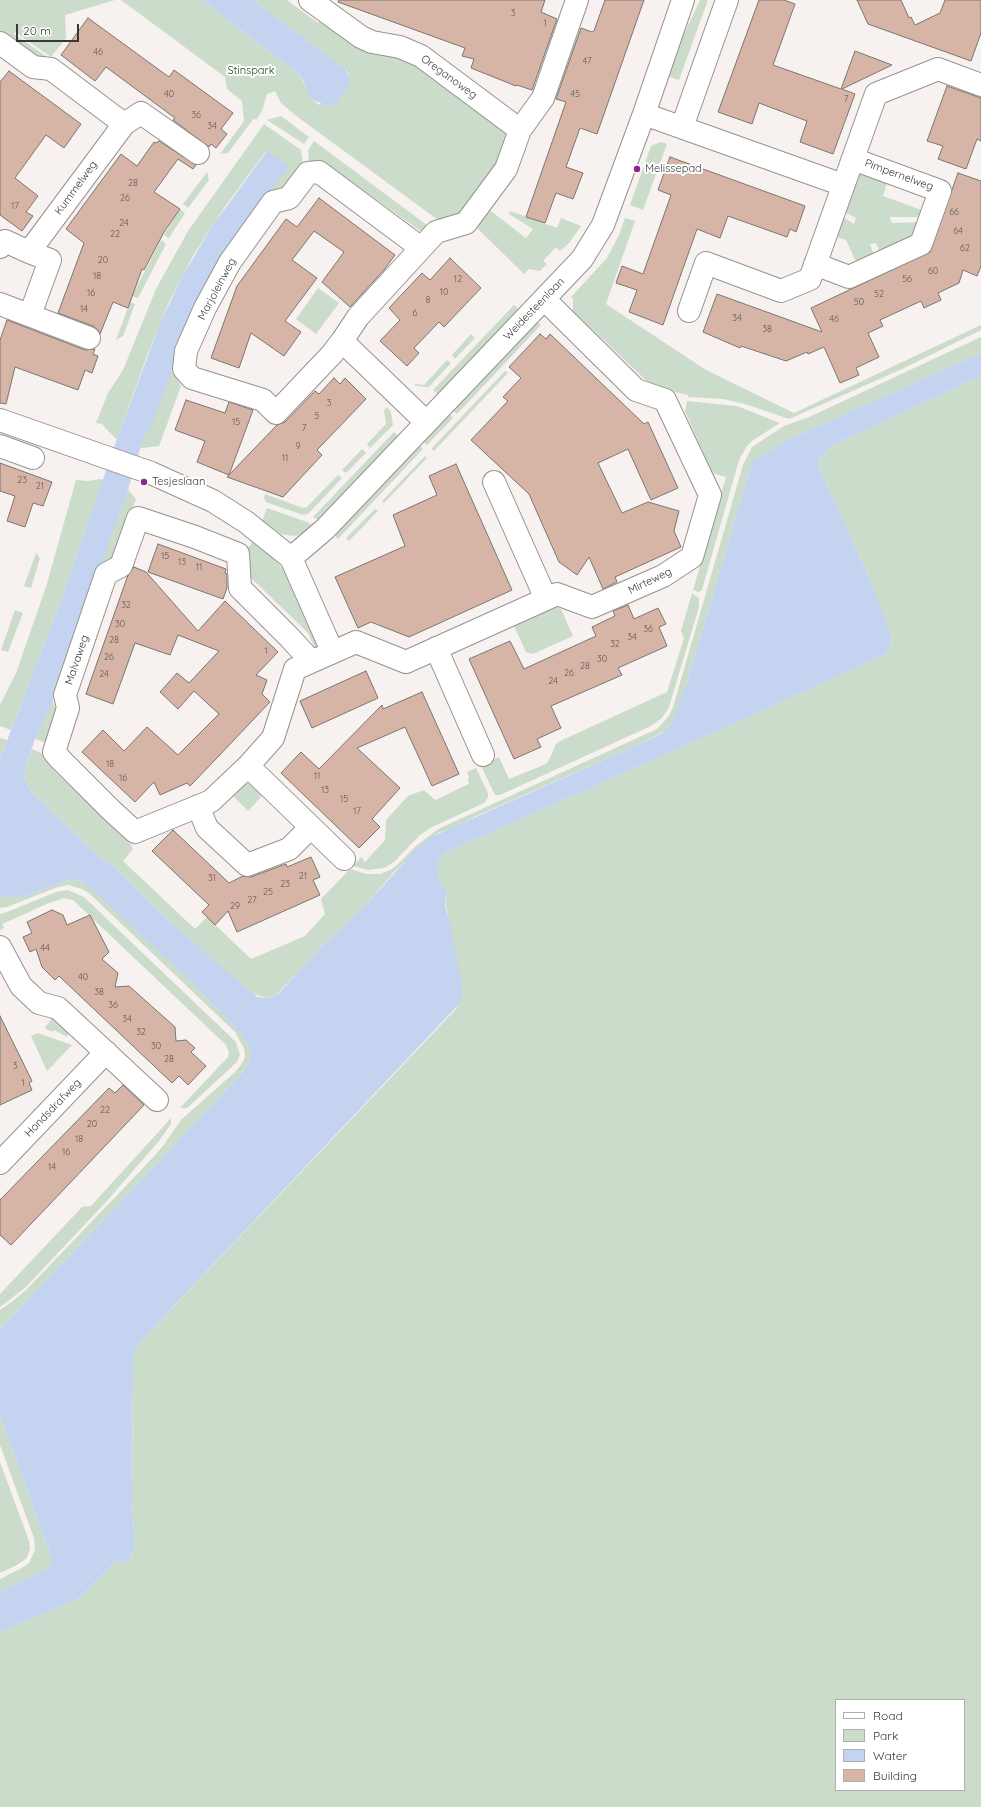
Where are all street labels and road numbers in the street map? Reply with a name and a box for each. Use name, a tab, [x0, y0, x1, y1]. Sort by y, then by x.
street label: Oreganoweg	[418, 52, 480, 102]
street label: Pimpernelweg	[863, 156, 935, 194]
street label: Kummelweg	[52, 158, 100, 218]
street label: Marjoleinweg	[195, 256, 239, 322]
street label: Weidesteenlaan	[501, 275, 567, 343]
street label: Mirteweg	[626, 565, 674, 597]
street label: Malvaweg	[62, 633, 92, 687]
street label: Hondsdrafweg	[22, 1076, 84, 1140]

